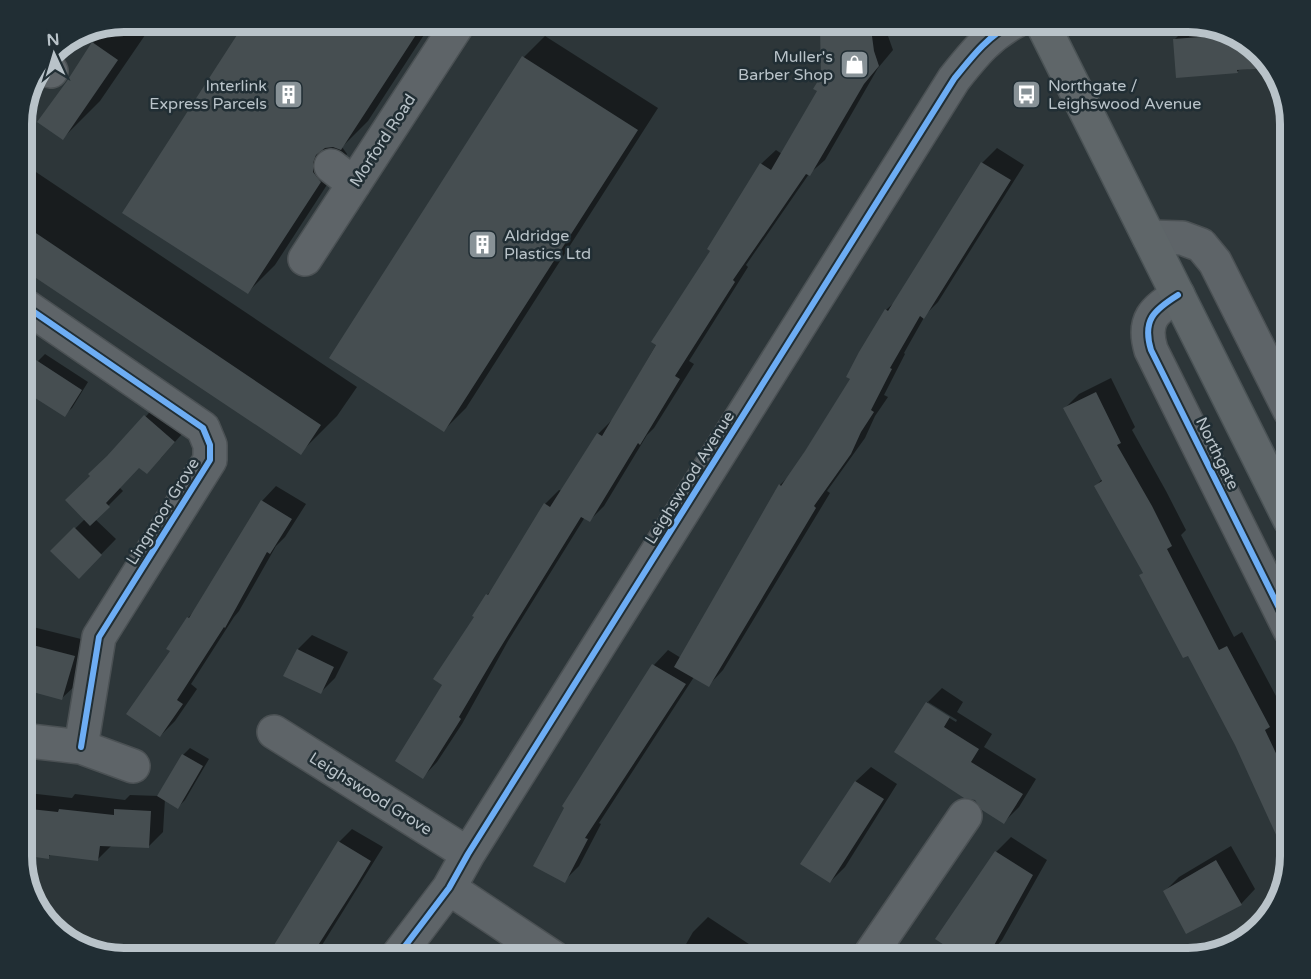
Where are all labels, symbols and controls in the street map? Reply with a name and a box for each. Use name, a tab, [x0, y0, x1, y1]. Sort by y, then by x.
north arrow	[24, 24, 84, 84]
text: N	[46, 30, 60, 50]
place label: Muller's Barber Shop	[738, 47, 833, 85]
shop icon: Muller's Barber Shop	[838, 49, 870, 81]
place label: Interlink Express Parcels	[149, 76, 267, 114]
place label: Northgate / Leighswood Avenue	[1048, 76, 1201, 114]
building icon: Interlink Express Parcels	[272, 78, 304, 110]
bus stop icon: Northgate / Leighswood Avenue	[1011, 78, 1043, 110]
street label: Morford Road	[345, 90, 420, 191]
place label: Aldridge Plastics Ltd	[504, 226, 591, 264]
building icon: Aldridge Plastics Ltd	[467, 228, 499, 260]
street label: Leighswood Avenue	[641, 407, 739, 548]
street label: Northgate	[1191, 414, 1243, 493]
street label: Lingmoor Grove	[122, 454, 204, 569]
street label: Leighswood Grove	[305, 748, 436, 840]

